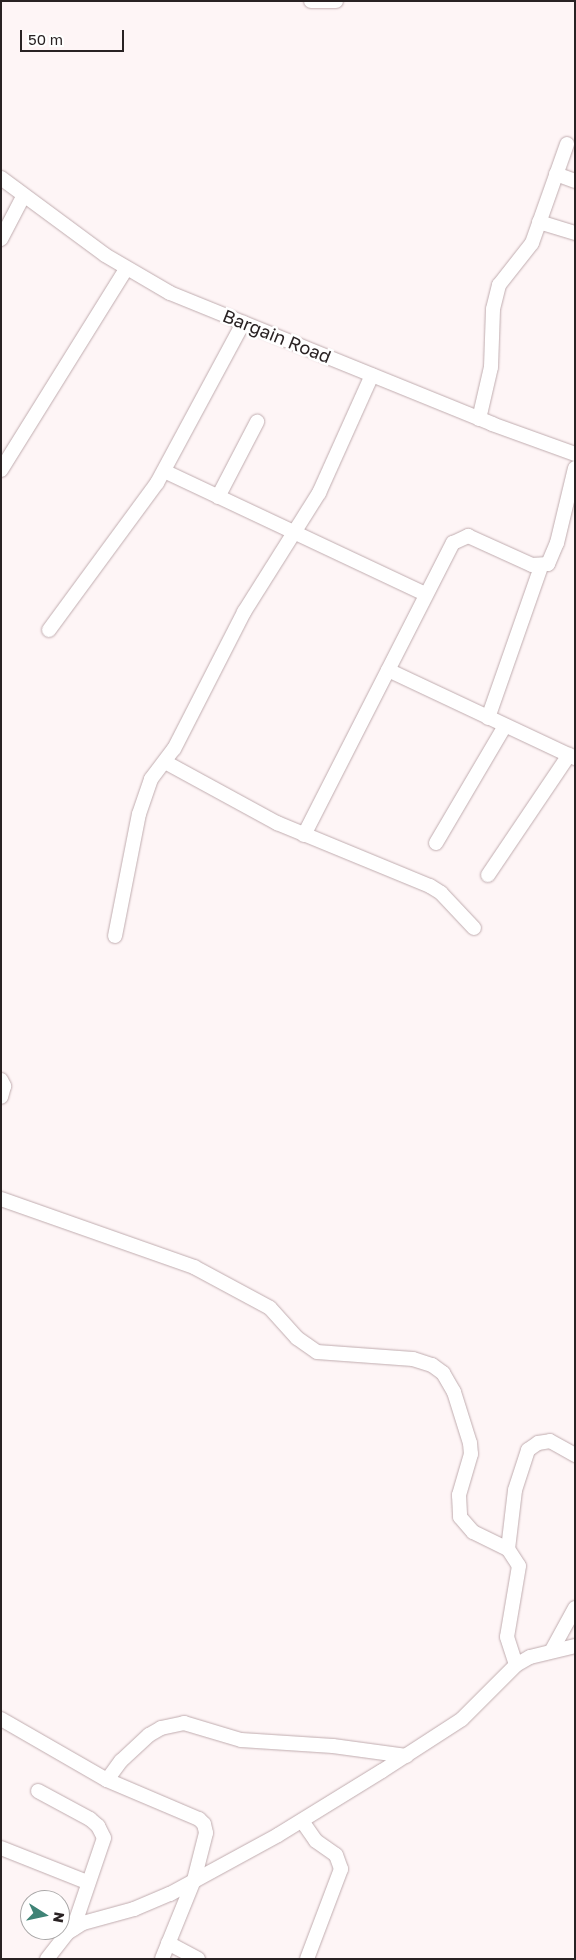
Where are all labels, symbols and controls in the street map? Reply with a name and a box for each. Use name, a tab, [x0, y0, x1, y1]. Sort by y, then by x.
scale bar	[22, 20, 126, 52]
text: 50 m	[28, 30, 63, 48]
street label: Bargain Road	[220, 304, 334, 368]
north arrow	[20, 1890, 70, 1940]
text: N	[50, 1911, 69, 1924]

